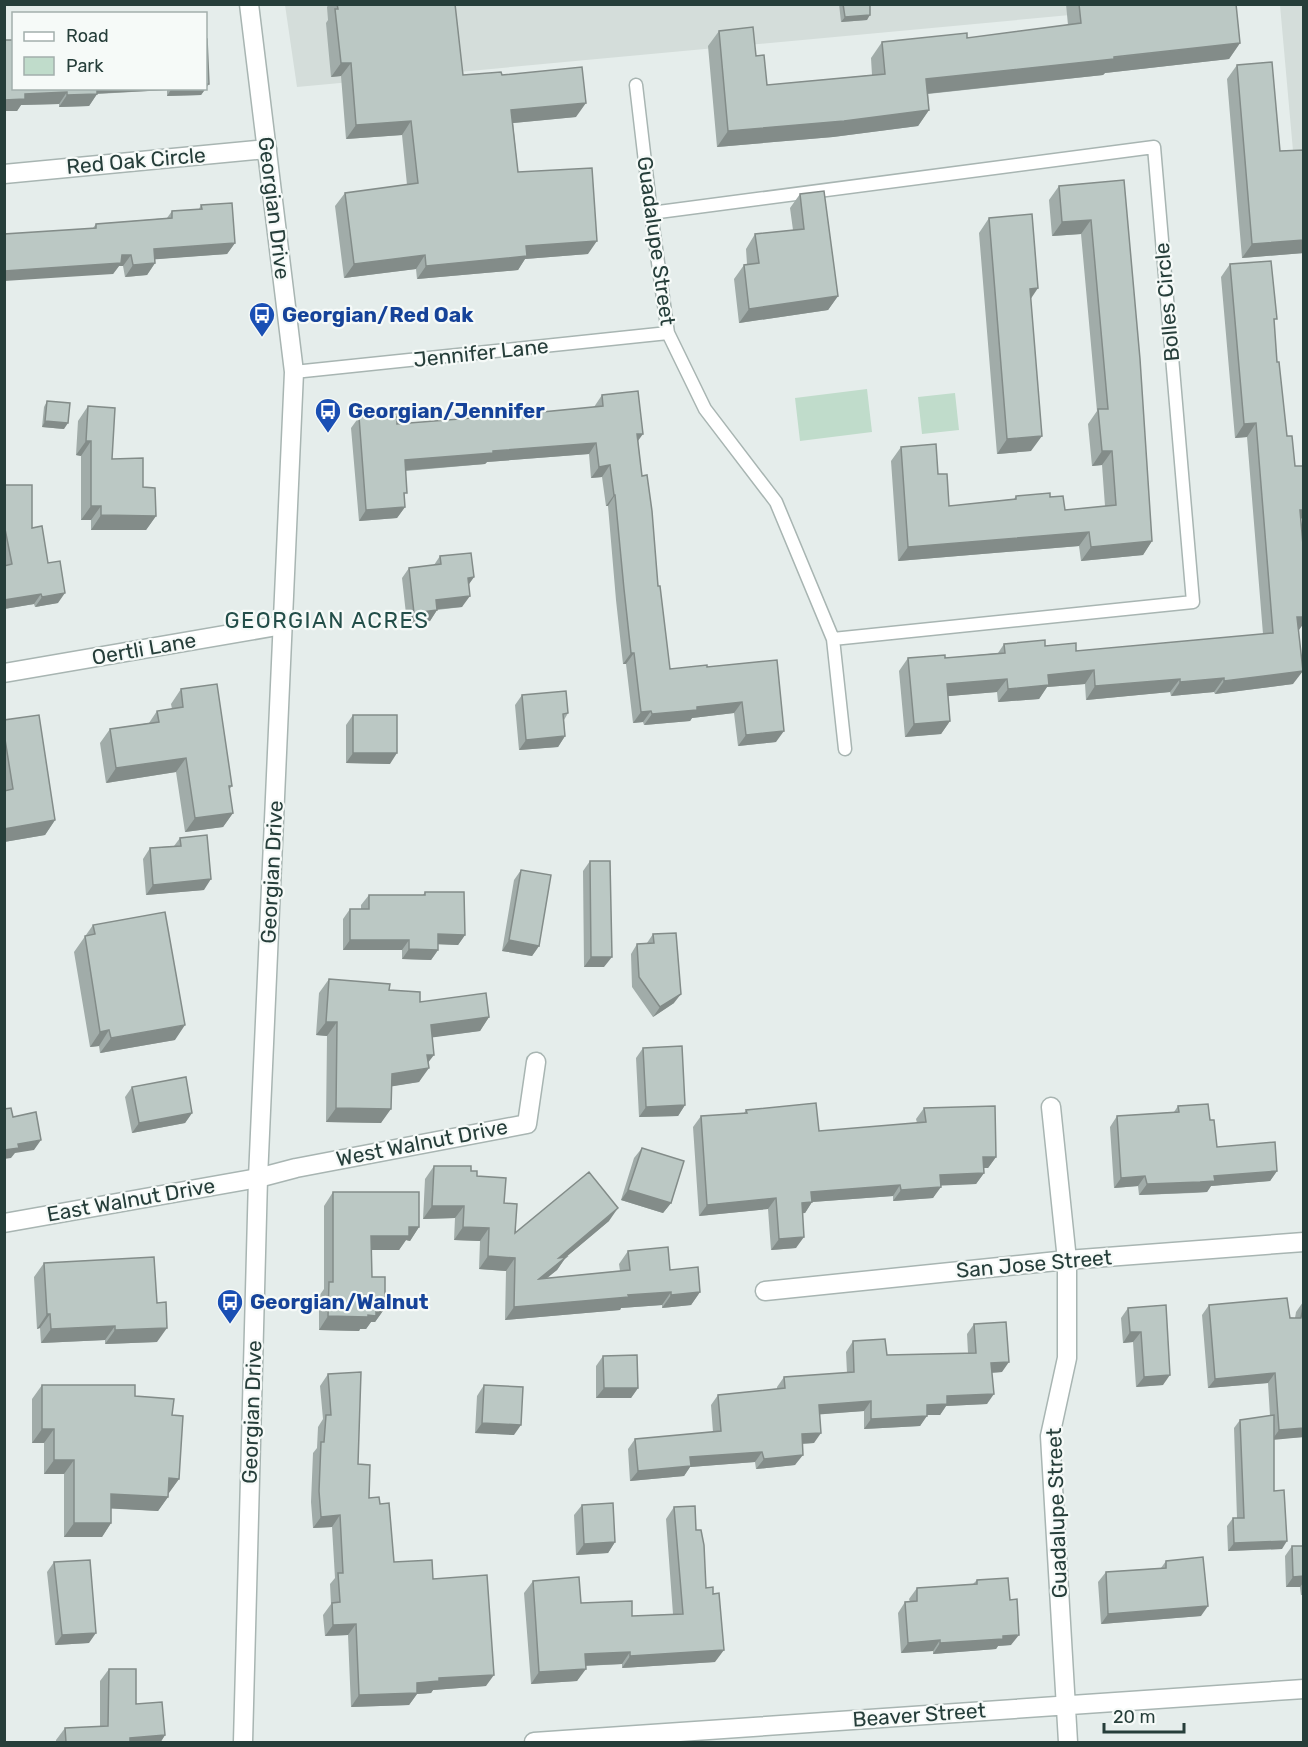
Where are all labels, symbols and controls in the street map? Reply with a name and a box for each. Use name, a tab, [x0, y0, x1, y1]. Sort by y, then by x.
legend	[12, 12, 207, 90]
text: Road	[66, 25, 109, 47]
text: Park	[66, 55, 104, 77]
street label: Georgian Drive	[253, 135, 296, 281]
street label: Red Oak Circle	[65, 142, 207, 179]
street label: Guadalupe Street	[632, 155, 681, 327]
street label: Bolles Circle	[1149, 242, 1184, 363]
bus stop icon: Georgian/Red Oak	[247, 300, 277, 338]
place label: Georgian/Red Oak	[282, 302, 474, 327]
street label: Jennifer Lane	[412, 333, 550, 372]
bus stop icon: Georgian/Jennifer	[313, 396, 343, 434]
place label: Georgian/Jennifer	[348, 398, 545, 423]
district label: GEORGIAN ACRES	[225, 607, 429, 634]
street label: Oertli Lane	[90, 627, 198, 670]
street label: Georgian Drive	[255, 800, 288, 944]
street label: West Walnut Drive	[334, 1114, 510, 1171]
street label: East Walnut Drive	[45, 1172, 217, 1227]
street label: San Jose Street	[955, 1244, 1113, 1283]
bus stop icon: Georgian/Walnut	[215, 1287, 245, 1325]
place label: Georgian/Walnut	[250, 1289, 429, 1314]
street label: Georgian Drive	[237, 1340, 266, 1484]
street label: Guadalupe Street	[1041, 1427, 1072, 1599]
scale bar	[1104, 1696, 1184, 1734]
street label: Beaver Street	[851, 1697, 986, 1732]
text: 20 m	[1113, 1706, 1155, 1728]

